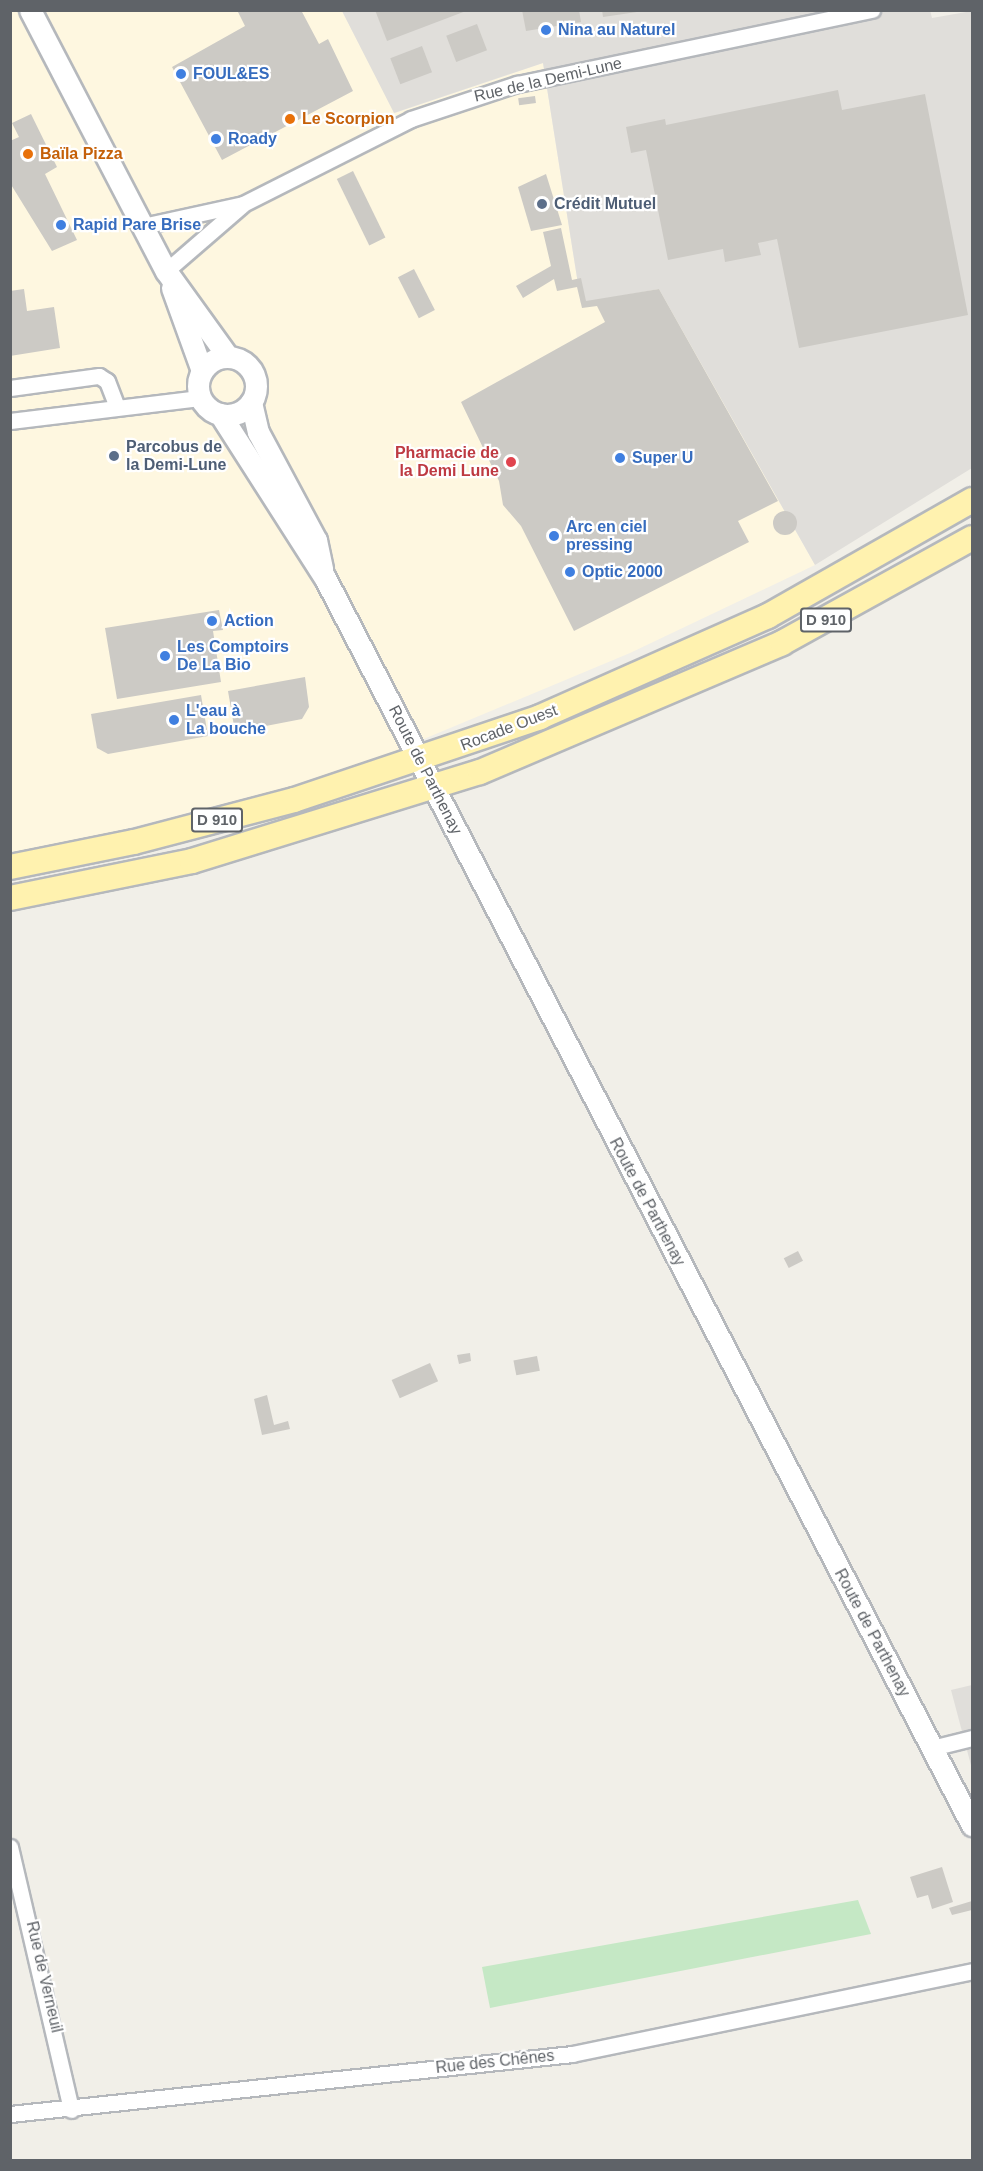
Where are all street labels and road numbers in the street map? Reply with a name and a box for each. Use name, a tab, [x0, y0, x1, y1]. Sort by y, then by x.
street label: Rue de la Demi-Lune	[472, 54, 624, 106]
road number: D 910	[799, 608, 853, 632]
street label: Rocade Ouest	[458, 701, 560, 755]
street label: Route de Parthenay	[384, 702, 466, 838]
road number: D 910	[190, 808, 244, 832]
street label: Route de Parthenay	[605, 1135, 689, 1269]
street label: Route de Parthenay	[830, 1566, 914, 1700]
street label: Rue de Verneuil	[22, 1919, 66, 2035]
street label: Rue des Chênes	[435, 2046, 555, 2078]

